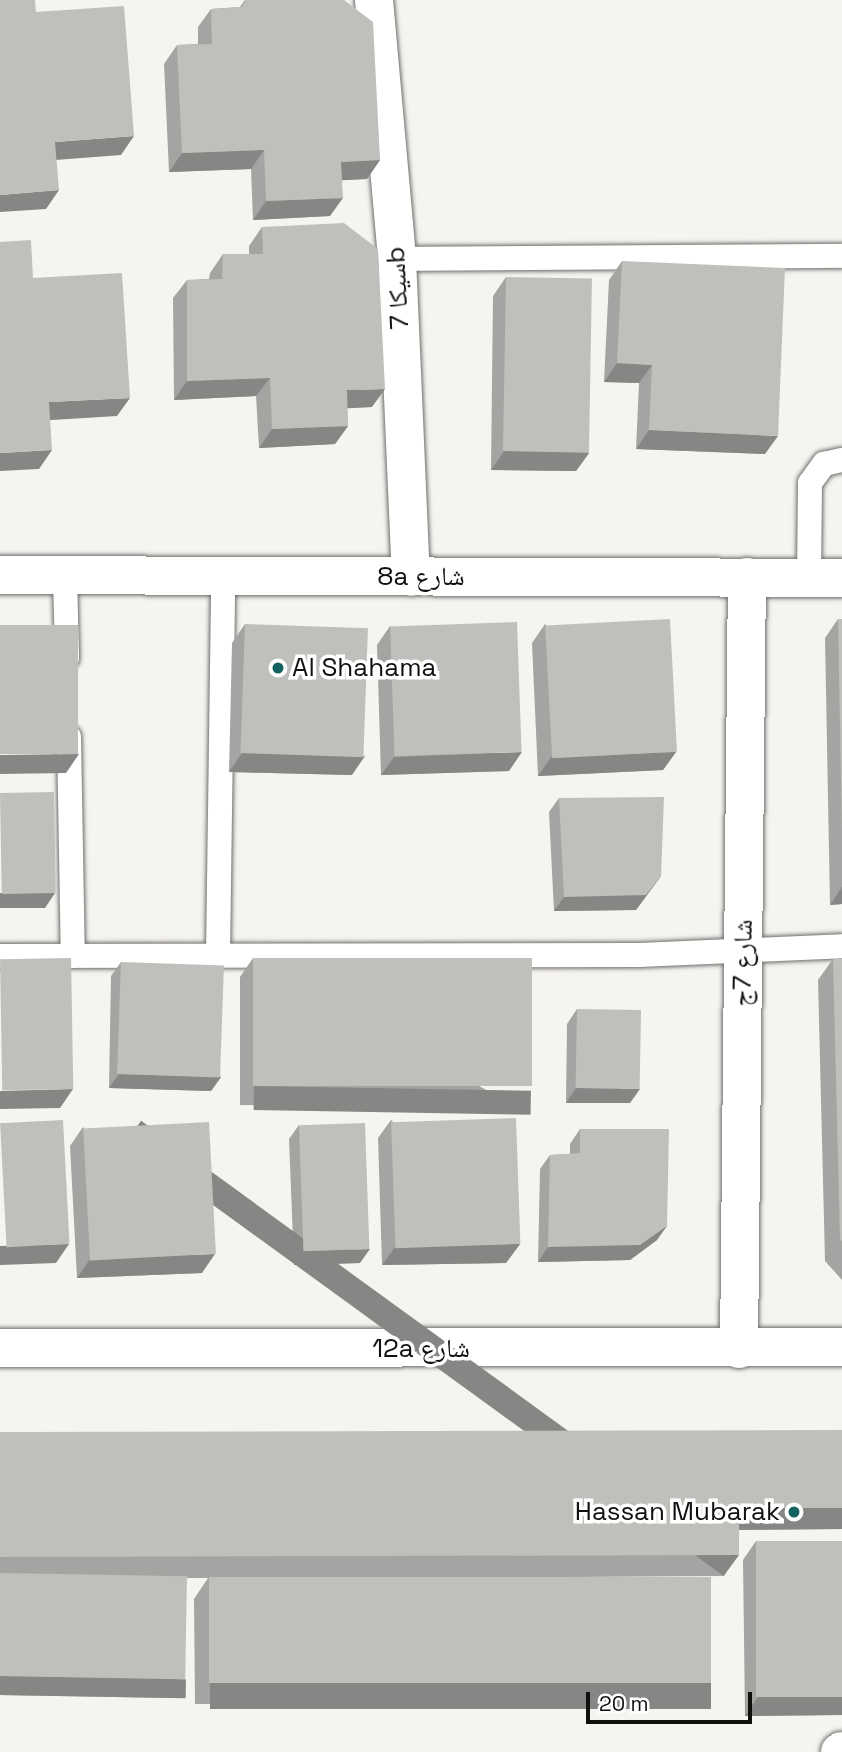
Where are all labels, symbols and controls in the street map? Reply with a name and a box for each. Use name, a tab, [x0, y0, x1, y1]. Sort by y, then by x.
street label: سيكا 7b	[380, 246, 416, 330]
street label: 8a شارع	[377, 561, 465, 593]
place label: Al Shahama	[292, 652, 436, 684]
marker: Al Shahama	[270, 660, 286, 676]
street label: شارع 7ج	[727, 919, 759, 1007]
street label: 12a شارع	[372, 1333, 470, 1365]
place label: Hassan Mubarak	[575, 1496, 780, 1528]
marker: Hassan Mubarak	[786, 1504, 802, 1520]
scale bar	[590, 1678, 756, 1722]
text: 20 m	[599, 1690, 649, 1717]

